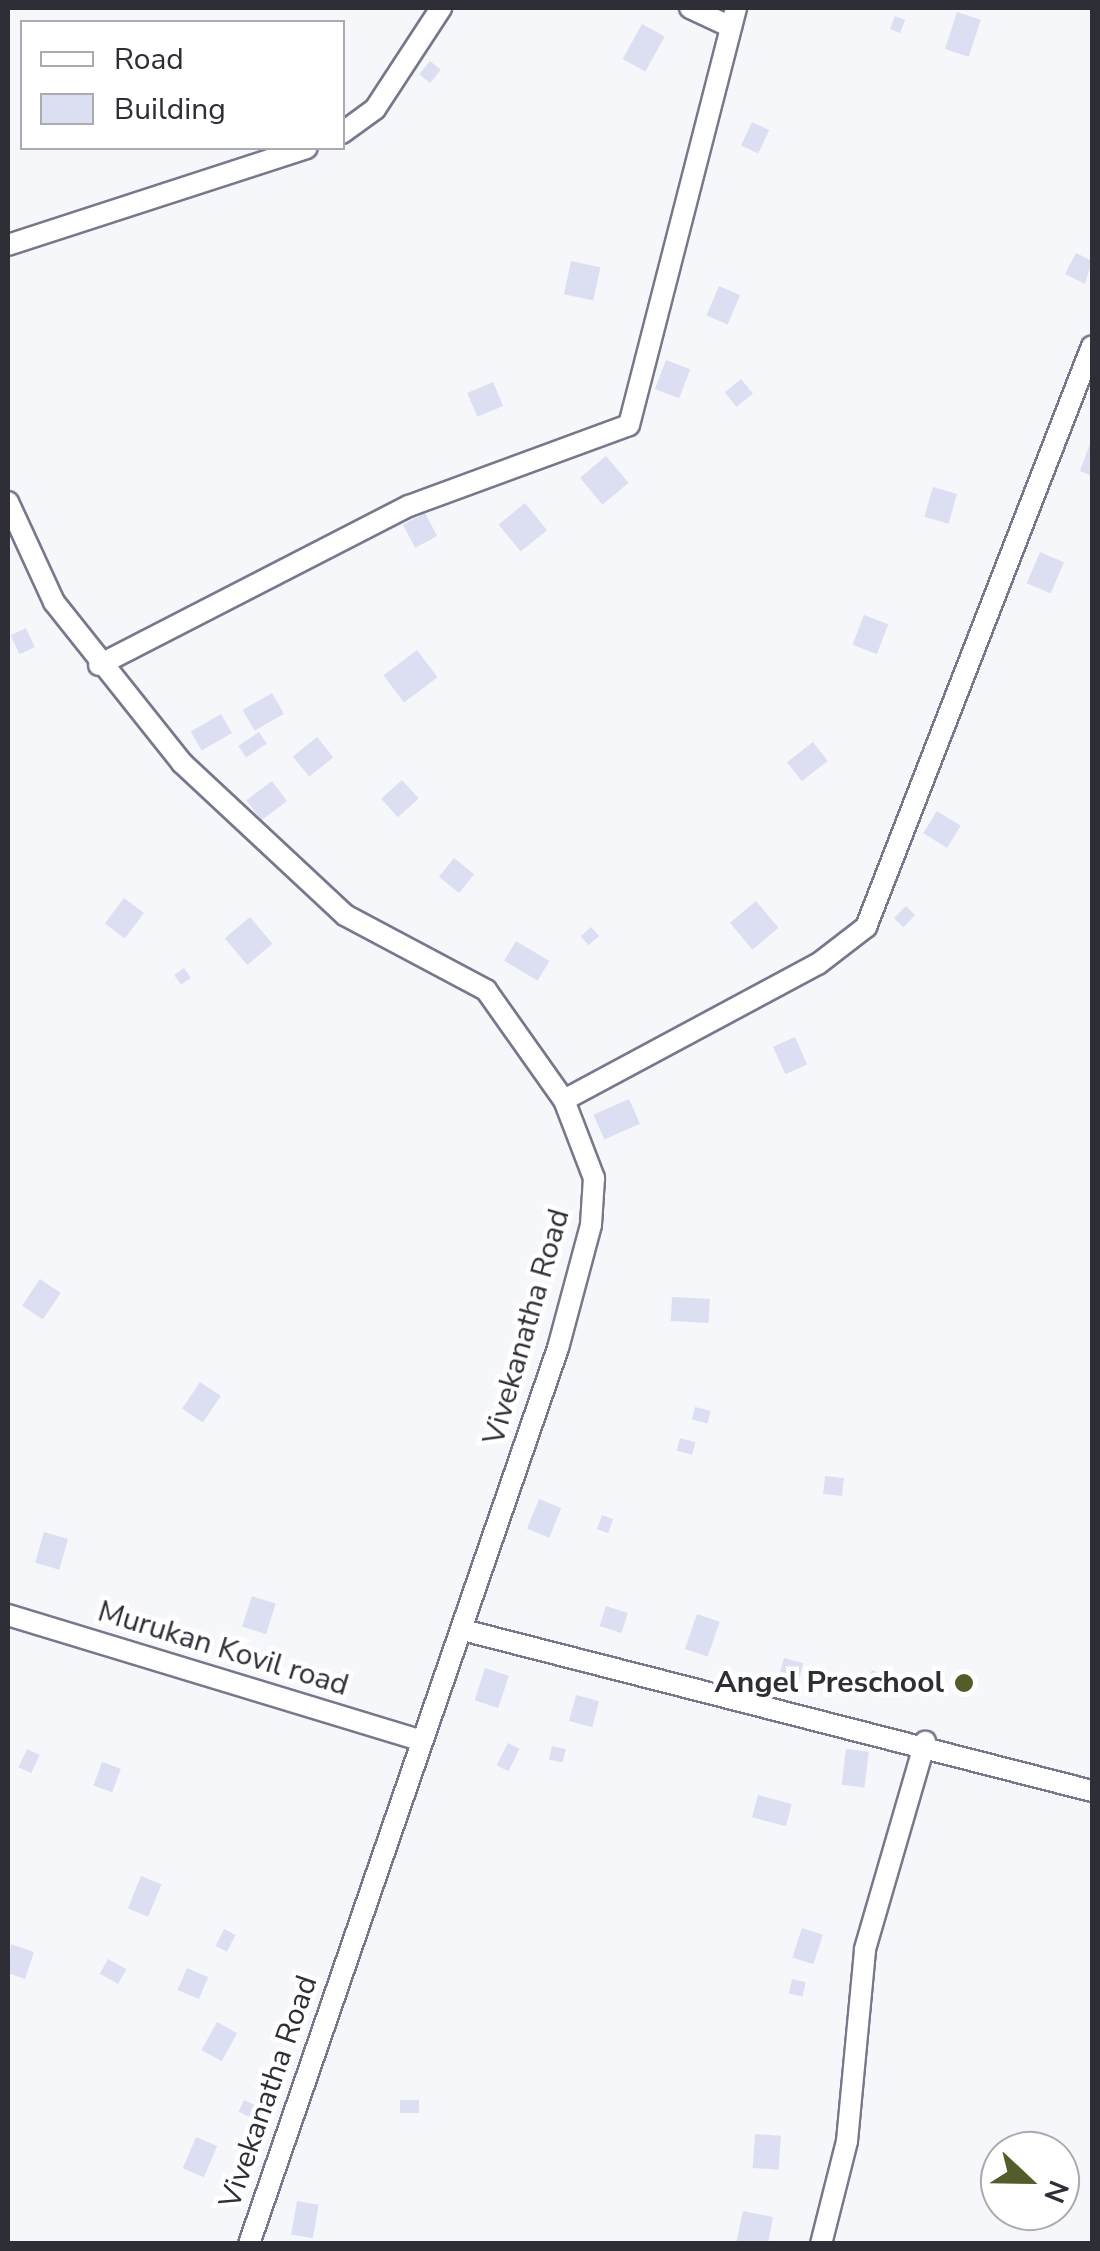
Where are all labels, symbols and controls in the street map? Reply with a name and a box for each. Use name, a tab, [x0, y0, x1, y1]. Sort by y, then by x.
legend	[20, 20, 345, 150]
text: Road	[114, 39, 184, 80]
text: Building	[114, 89, 226, 130]
street label: Vivekanatha Road	[476, 1205, 578, 1449]
street label: Murukan Kovil road	[93, 1594, 353, 1704]
place label: Angel Preschool	[715, 1665, 944, 1701]
marker: Angel Preschool	[953, 1672, 975, 1694]
street label: Vivekanatha Road	[212, 1971, 326, 2213]
north arrow	[980, 2131, 1080, 2231]
text: N	[1034, 2175, 1078, 2208]

